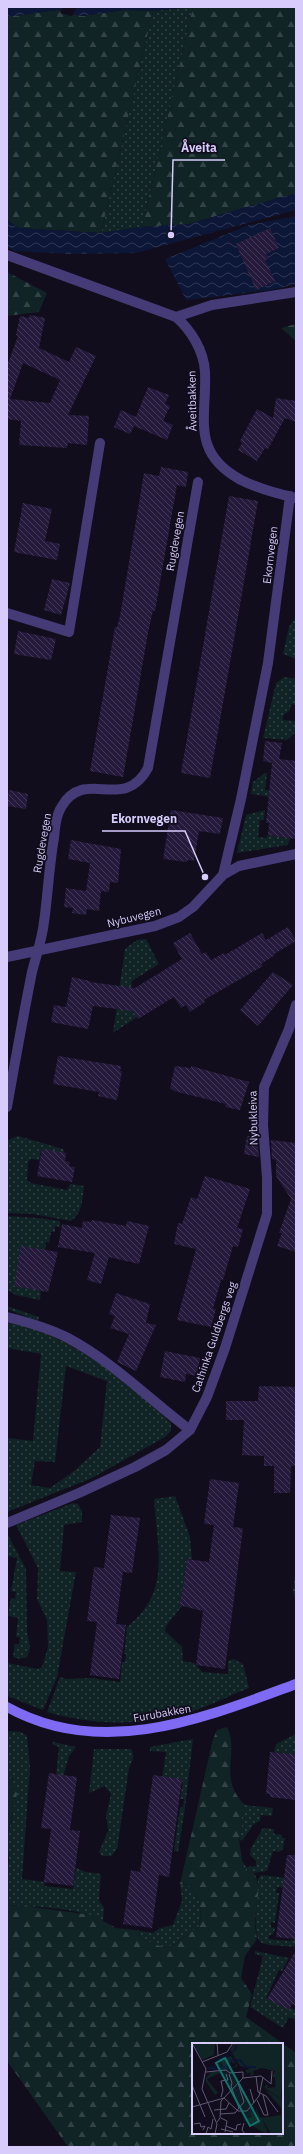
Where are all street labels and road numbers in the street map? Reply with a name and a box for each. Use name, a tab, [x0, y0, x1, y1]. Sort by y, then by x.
street label: Åveitbakken	[184, 370, 200, 432]
street label: Rugdevegen	[163, 510, 187, 572]
street label: Ekornvegen	[260, 525, 280, 585]
street label: Rugdevegen	[30, 812, 54, 874]
street label: Nybuvegen	[105, 904, 163, 930]
street label: Nybukleiva	[246, 1090, 260, 1145]
street label: Cathinka Guldbergs veg	[188, 1280, 240, 1394]
street label: Furubakken	[132, 1701, 192, 1725]

